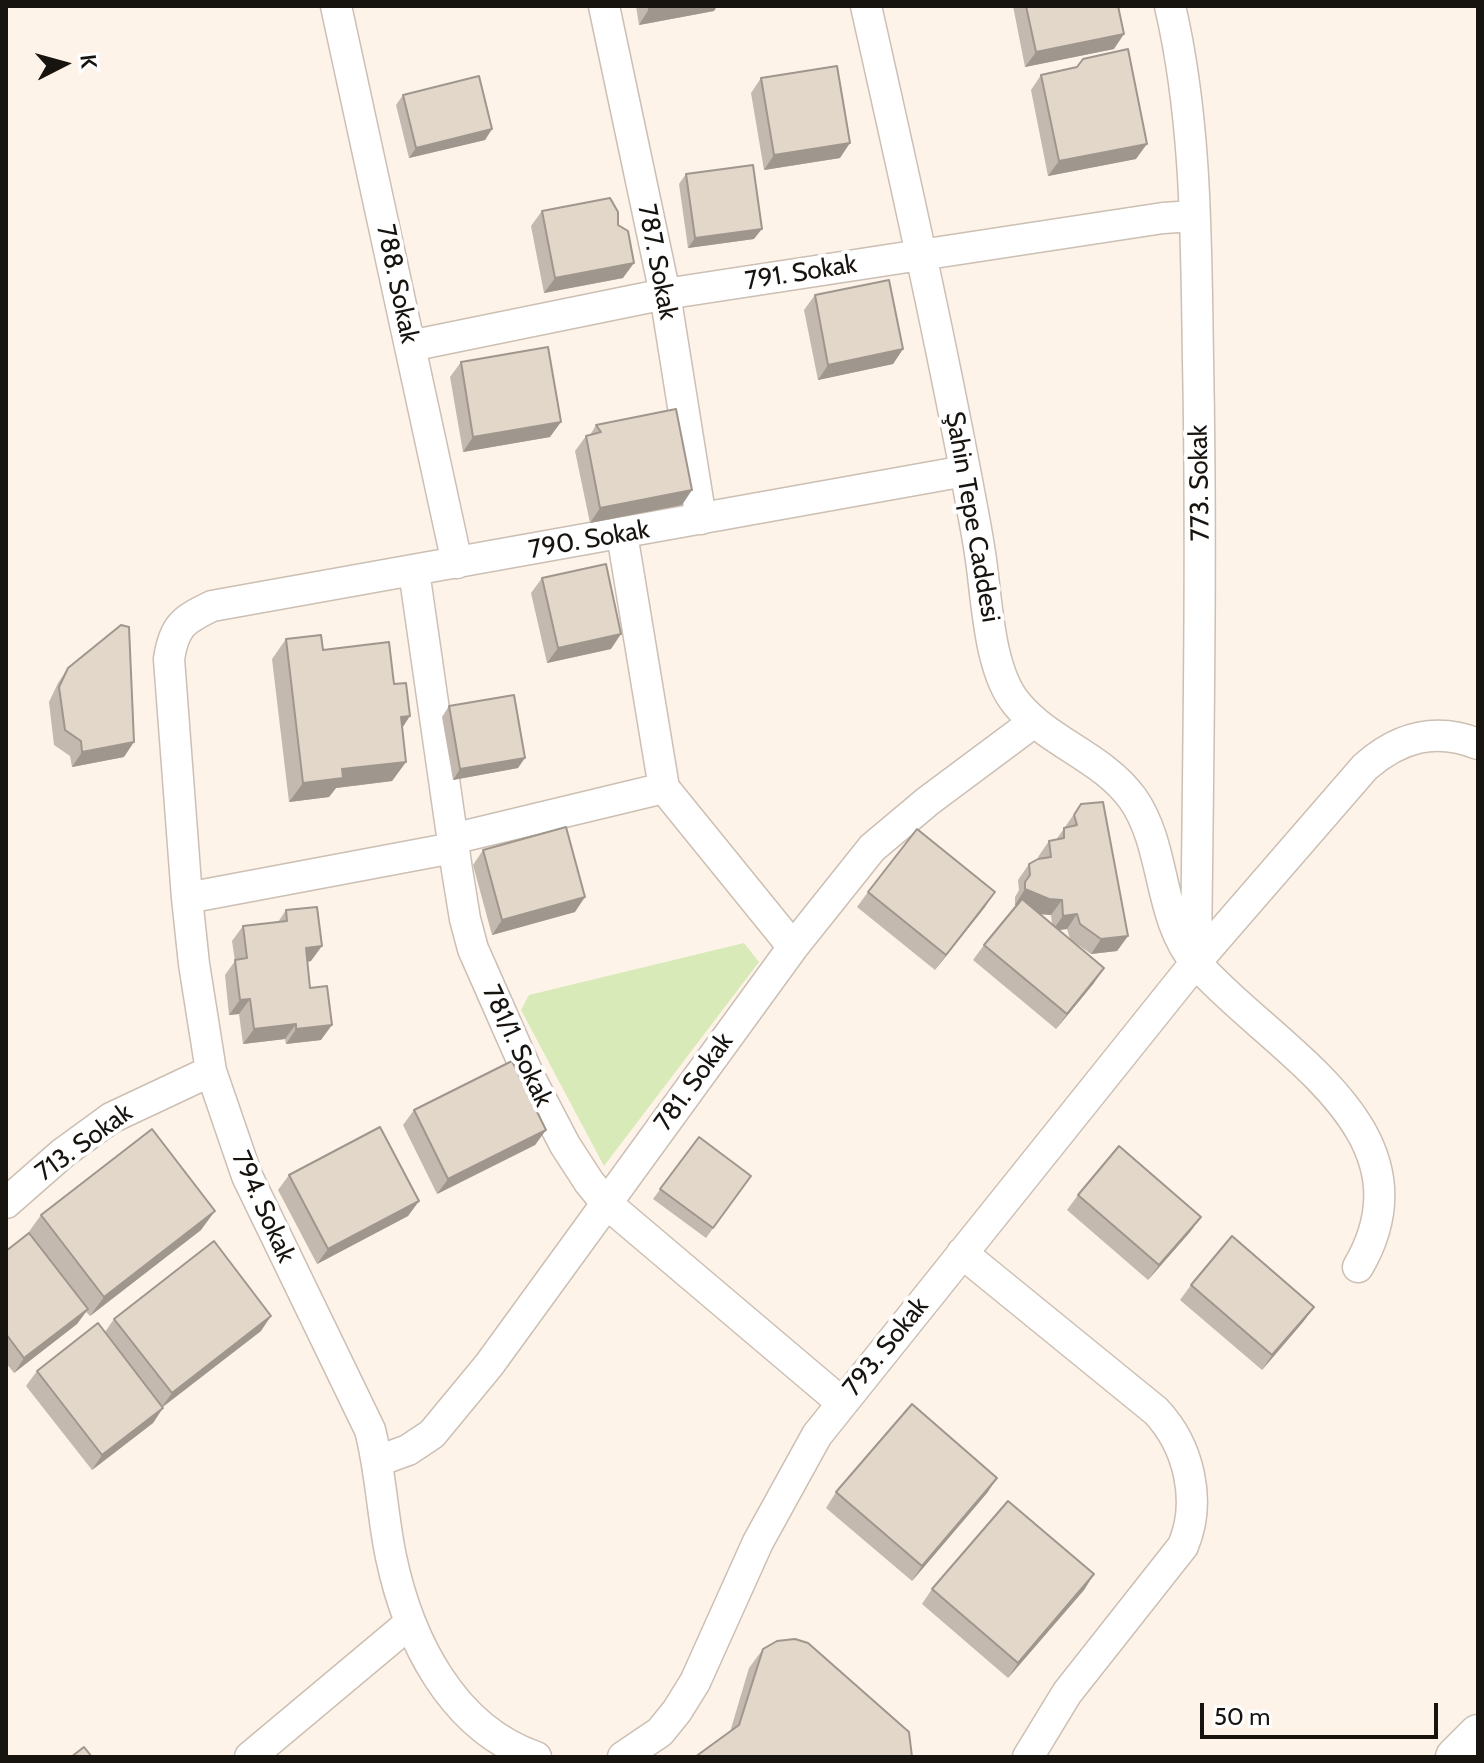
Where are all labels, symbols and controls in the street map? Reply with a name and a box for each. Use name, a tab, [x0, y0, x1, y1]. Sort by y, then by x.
north arrow	[24, 24, 104, 104]
text: K	[74, 53, 103, 70]
street label: 787. Sokak	[630, 201, 684, 323]
street label: 788. Sokak	[369, 222, 425, 346]
street label: 791. Sokak	[743, 249, 859, 297]
street label: Şahin Tepe Caddesi	[938, 409, 1006, 625]
street label: 773. Sokak	[1183, 424, 1217, 542]
street label: 790. Sokak	[526, 514, 652, 566]
street label: 781/1. Sokak	[475, 980, 559, 1112]
street label: 781. Sokak	[648, 1027, 740, 1137]
street label: 713. Sokak	[30, 1097, 138, 1189]
street label: 794. Sokak	[225, 1146, 301, 1268]
street label: 793. Sokak	[837, 1291, 935, 1403]
scale bar	[1204, 1687, 1442, 1737]
text: 50 m	[1214, 1702, 1270, 1731]

